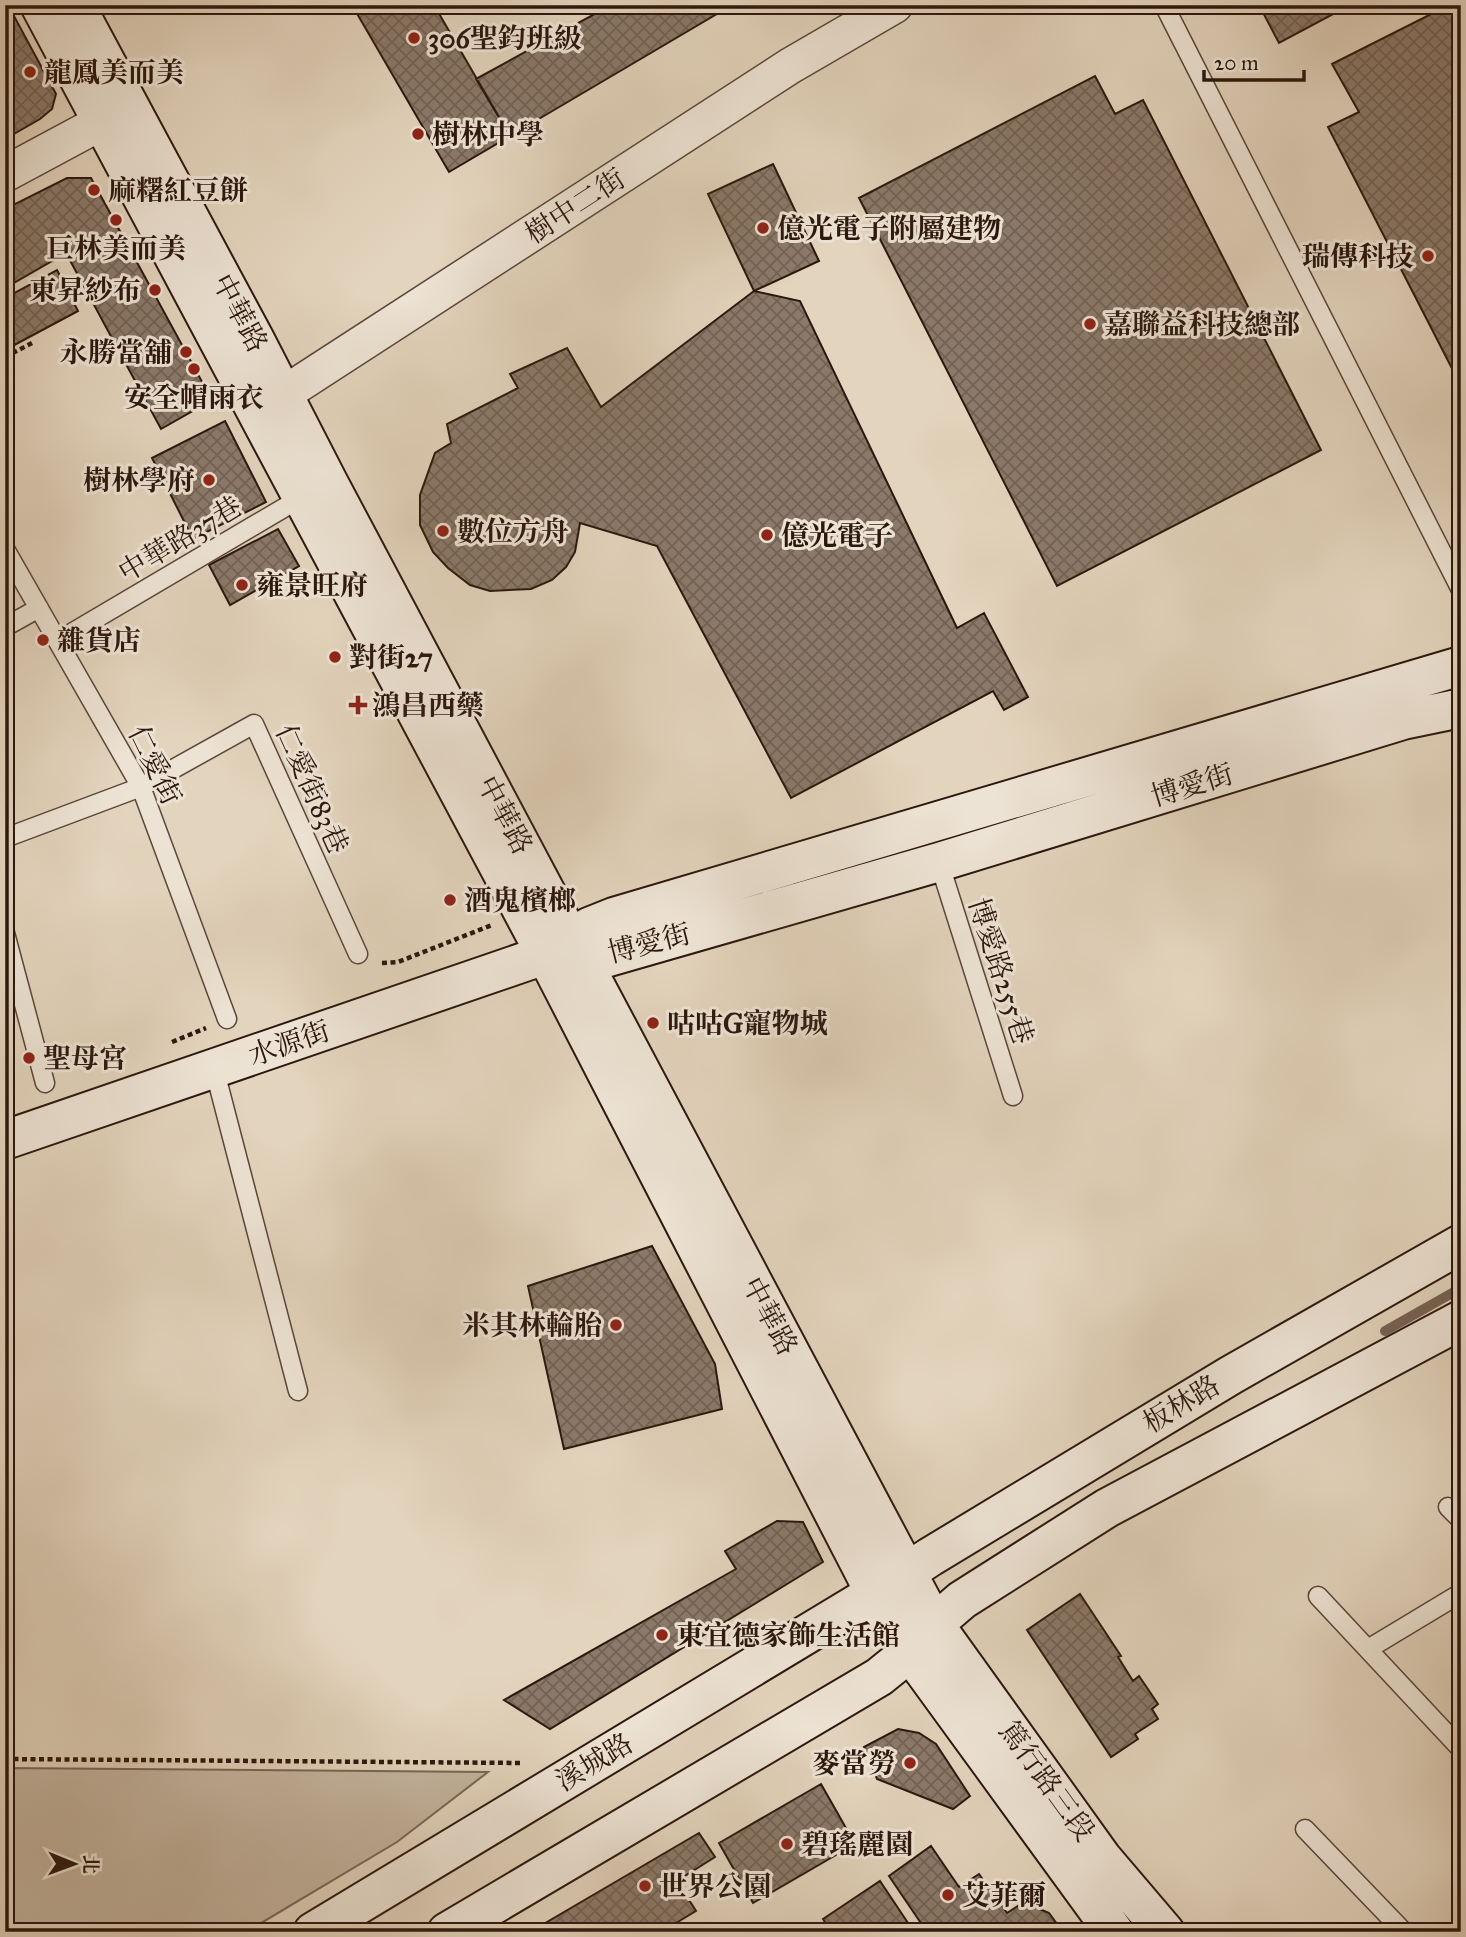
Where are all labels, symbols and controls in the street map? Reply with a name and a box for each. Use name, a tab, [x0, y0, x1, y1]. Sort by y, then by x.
place label: 306聖鈞班級	[428, 21, 582, 56]
marker: 306聖鈞班級	[406, 30, 422, 46]
scale bar	[1204, 38, 1303, 82]
text: 20 m	[1214, 50, 1259, 76]
place label: 龍鳳美而美	[44, 55, 184, 90]
marker: 龍鳳美而美	[22, 64, 38, 80]
place label: 樹林中學	[432, 117, 544, 152]
marker: 樹林中學	[410, 126, 426, 142]
street label: 樹中二街	[518, 161, 632, 251]
place label: 麻糬紅豆餅	[108, 173, 248, 208]
marker: 麻糬紅豆餅	[86, 182, 102, 198]
place label: 億光電子附屬建物	[777, 211, 1001, 246]
marker: 巨林美而美	[108, 212, 124, 228]
marker: 億光電子附屬建物	[755, 220, 771, 236]
place label: 巨林美而美	[46, 231, 186, 266]
place label: 瑞傳科技	[1302, 239, 1414, 274]
marker: 瑞傳科技	[1420, 248, 1436, 264]
street label: 中華路	[205, 268, 275, 358]
place label: 東昇紗布	[29, 273, 141, 308]
marker: 東昇紗布	[147, 282, 163, 298]
place label: 嘉聯益科技總部	[1104, 307, 1300, 342]
marker: 嘉聯益科技總部	[1082, 316, 1098, 332]
place label: 永勝當舖	[60, 335, 172, 370]
marker: 永勝當舖	[178, 344, 194, 360]
marker: 安全帽雨衣	[186, 361, 202, 377]
place label: 安全帽雨衣	[124, 380, 264, 415]
place label: 樹林學府	[83, 463, 195, 498]
marker: 樹林學府	[201, 472, 217, 488]
street label: 中華路37巷	[112, 488, 248, 590]
place label: 數位方舟	[457, 514, 569, 549]
place label: 億光電子	[781, 518, 893, 553]
marker: 數位方舟	[435, 523, 451, 539]
marker: 億光電子	[759, 527, 775, 543]
place label: 雍景旺府	[256, 568, 368, 603]
marker: 雍景旺府	[234, 577, 250, 593]
place label: 雜貨店	[57, 623, 141, 658]
marker: 雜貨店	[35, 632, 51, 648]
place label: 對街27	[349, 640, 433, 675]
marker: 對街27	[327, 649, 343, 665]
place label: 鴻昌西藥	[372, 688, 484, 723]
marker: 鴻昌西藥	[350, 697, 366, 713]
street label: 仁愛街83巷	[268, 719, 356, 859]
street label: 仁愛街	[121, 720, 189, 810]
street label: 博愛街	[1147, 756, 1237, 814]
street label: 中華路	[470, 770, 540, 860]
place label: 酒鬼檳榔	[464, 883, 576, 918]
marker: 酒鬼檳榔	[442, 892, 458, 908]
street label: 博愛路255巷	[961, 893, 1041, 1049]
street label: 博愛街	[604, 916, 694, 970]
place label: 咕咕G寵物城	[667, 1006, 827, 1041]
street label: 水源街	[244, 1013, 334, 1073]
marker: 咕咕G寵物城	[645, 1015, 661, 1031]
place label: 聖母宮	[43, 1041, 127, 1076]
marker: 聖母宮	[21, 1050, 37, 1066]
street label: 中華路	[735, 1271, 805, 1361]
place label: 米其林輪胎	[462, 1308, 602, 1343]
marker: 米其林輪胎	[608, 1317, 624, 1333]
street label: 板林路	[1136, 1367, 1226, 1441]
place label: 東宜德家飾生活館	[676, 1618, 900, 1653]
marker: 東宜德家飾生活館	[654, 1627, 670, 1643]
street label: 篤行路三段	[992, 1714, 1102, 1848]
street label: 溪城路	[549, 1725, 639, 1799]
place label: 麥當勞	[812, 1746, 896, 1781]
marker: 麥當勞	[902, 1755, 918, 1771]
place label: 碧瑤麗園	[801, 1827, 913, 1862]
north arrow	[38, 1828, 108, 1898]
marker: 碧瑤麗園	[779, 1836, 795, 1852]
text: 北	[79, 1855, 102, 1874]
place label: 世界公園	[659, 1869, 771, 1904]
marker: 世界公園	[637, 1878, 653, 1894]
place label: 艾菲爾	[962, 1878, 1046, 1913]
marker: 艾菲爾	[940, 1887, 956, 1903]

